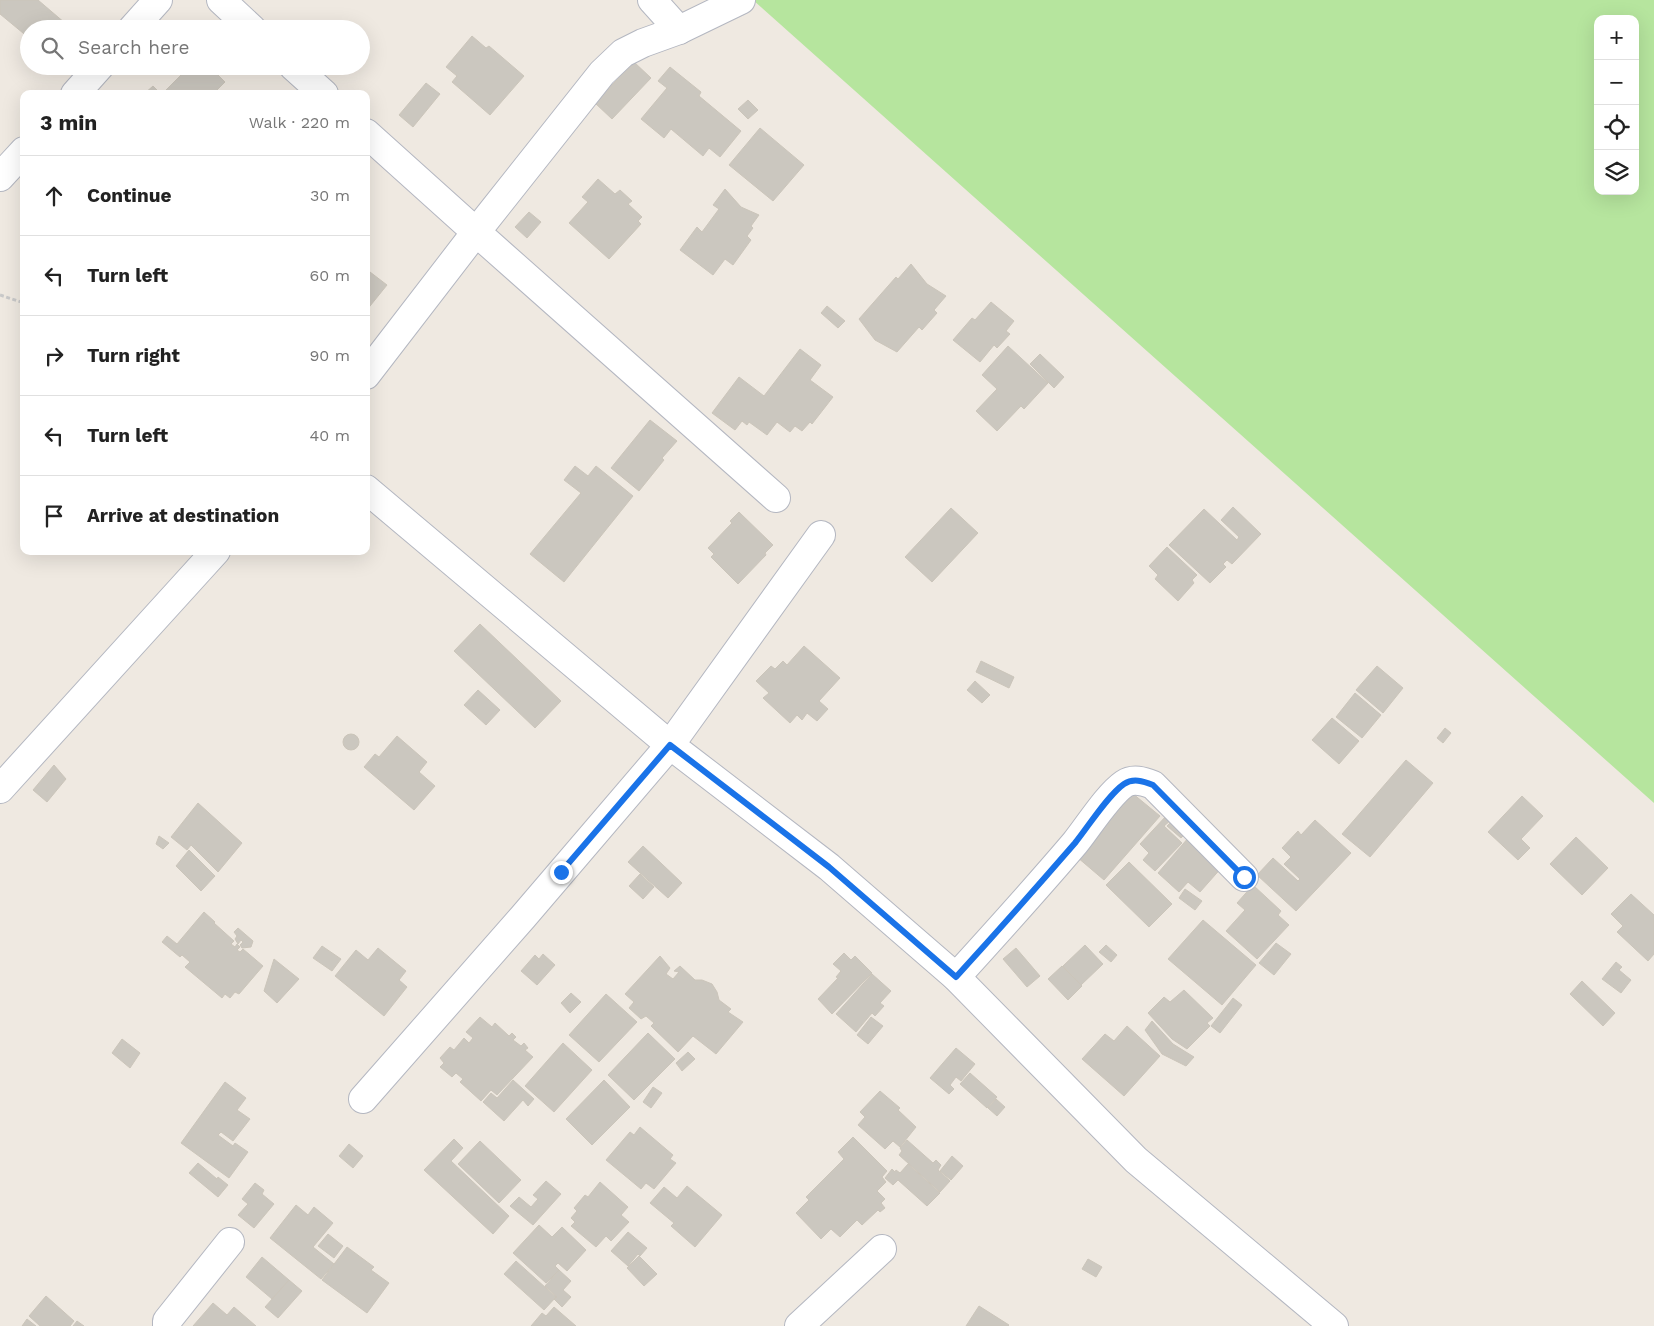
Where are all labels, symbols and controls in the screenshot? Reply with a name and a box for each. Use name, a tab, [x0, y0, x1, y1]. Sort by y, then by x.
map controls	[1594, 15, 1639, 195]
button: +	[1594, 15, 1639, 60]
search box	[20, 20, 370, 75]
icon: search	[38, 34, 66, 62]
text: Search here	[78, 36, 189, 59]
button: −	[1594, 60, 1639, 105]
button: locate	[1594, 105, 1639, 150]
text: 3 min	[40, 110, 97, 135]
text: Walk · 220 m	[249, 113, 350, 132]
button: layers	[1594, 150, 1639, 195]
icon: ahead	[40, 182, 68, 210]
text: Continue	[87, 184, 171, 207]
text: 30 m	[310, 186, 350, 205]
icon: left	[40, 262, 68, 290]
text: Turn left	[87, 264, 168, 287]
text: 60 m	[310, 266, 350, 285]
icon: right	[40, 342, 68, 370]
text: Turn right	[87, 344, 180, 367]
text: 90 m	[309, 346, 350, 365]
icon: left	[40, 422, 68, 450]
text: Turn left	[87, 424, 168, 447]
text: 40 m	[310, 426, 350, 445]
icon: arrive	[40, 502, 68, 530]
text: Arrive at destination	[87, 504, 279, 527]
route end	[550, 861, 573, 884]
route start	[1233, 866, 1256, 889]

